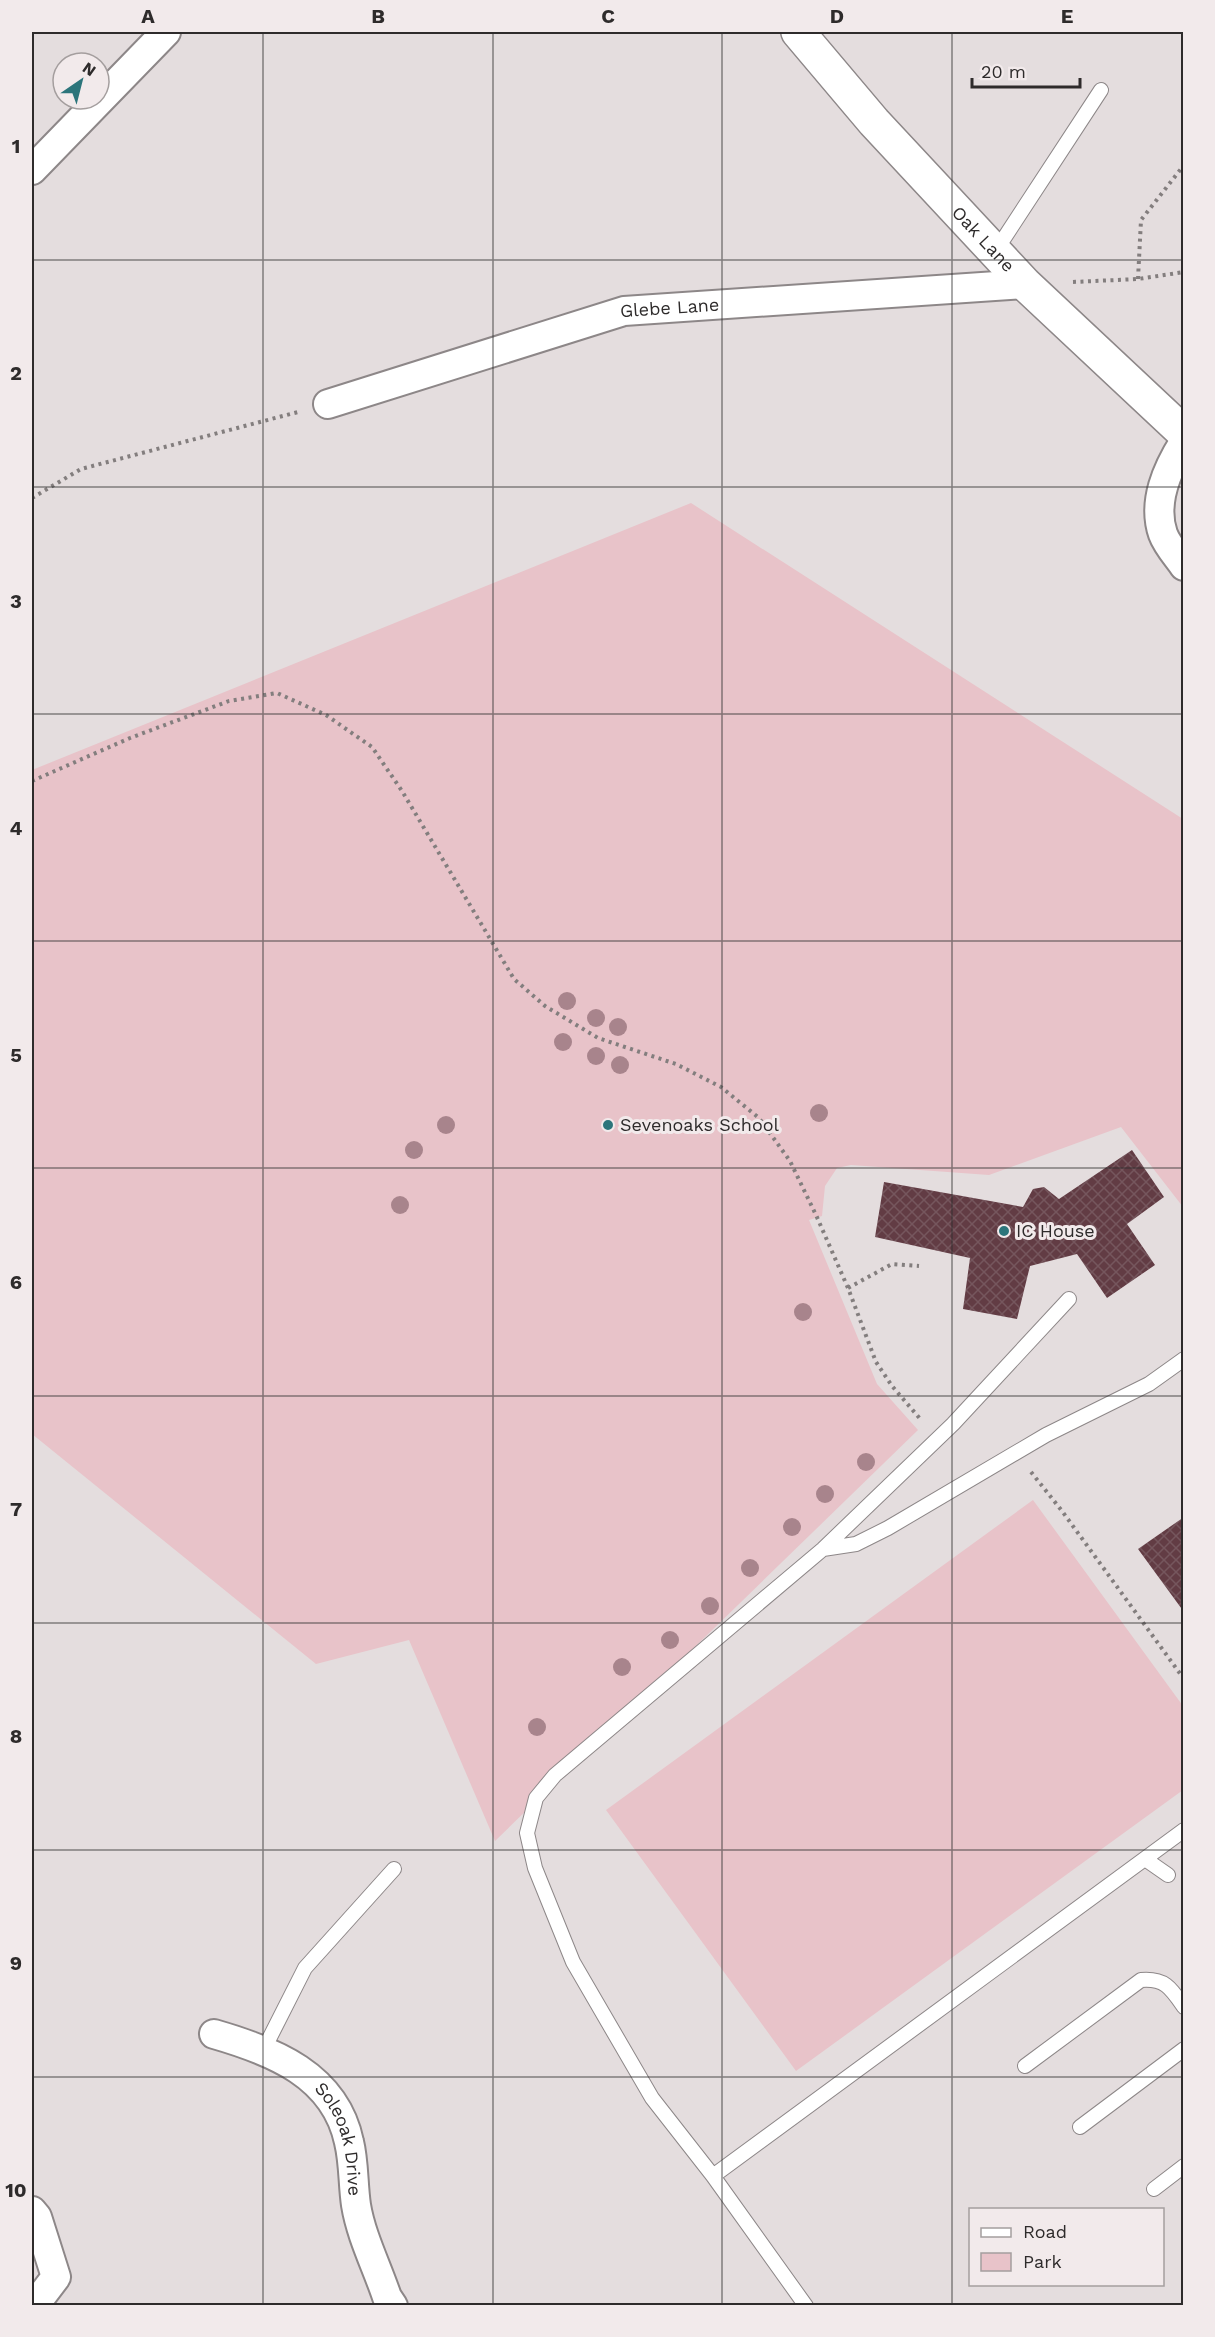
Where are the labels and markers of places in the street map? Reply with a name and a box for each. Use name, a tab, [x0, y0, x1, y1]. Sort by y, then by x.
place label: Sevenoaks School	[620, 1114, 780, 1135]
marker: Sevenoaks School	[601, 1118, 615, 1132]
place label: IC House	[1016, 1220, 1095, 1241]
marker: IC House	[997, 1224, 1011, 1238]

